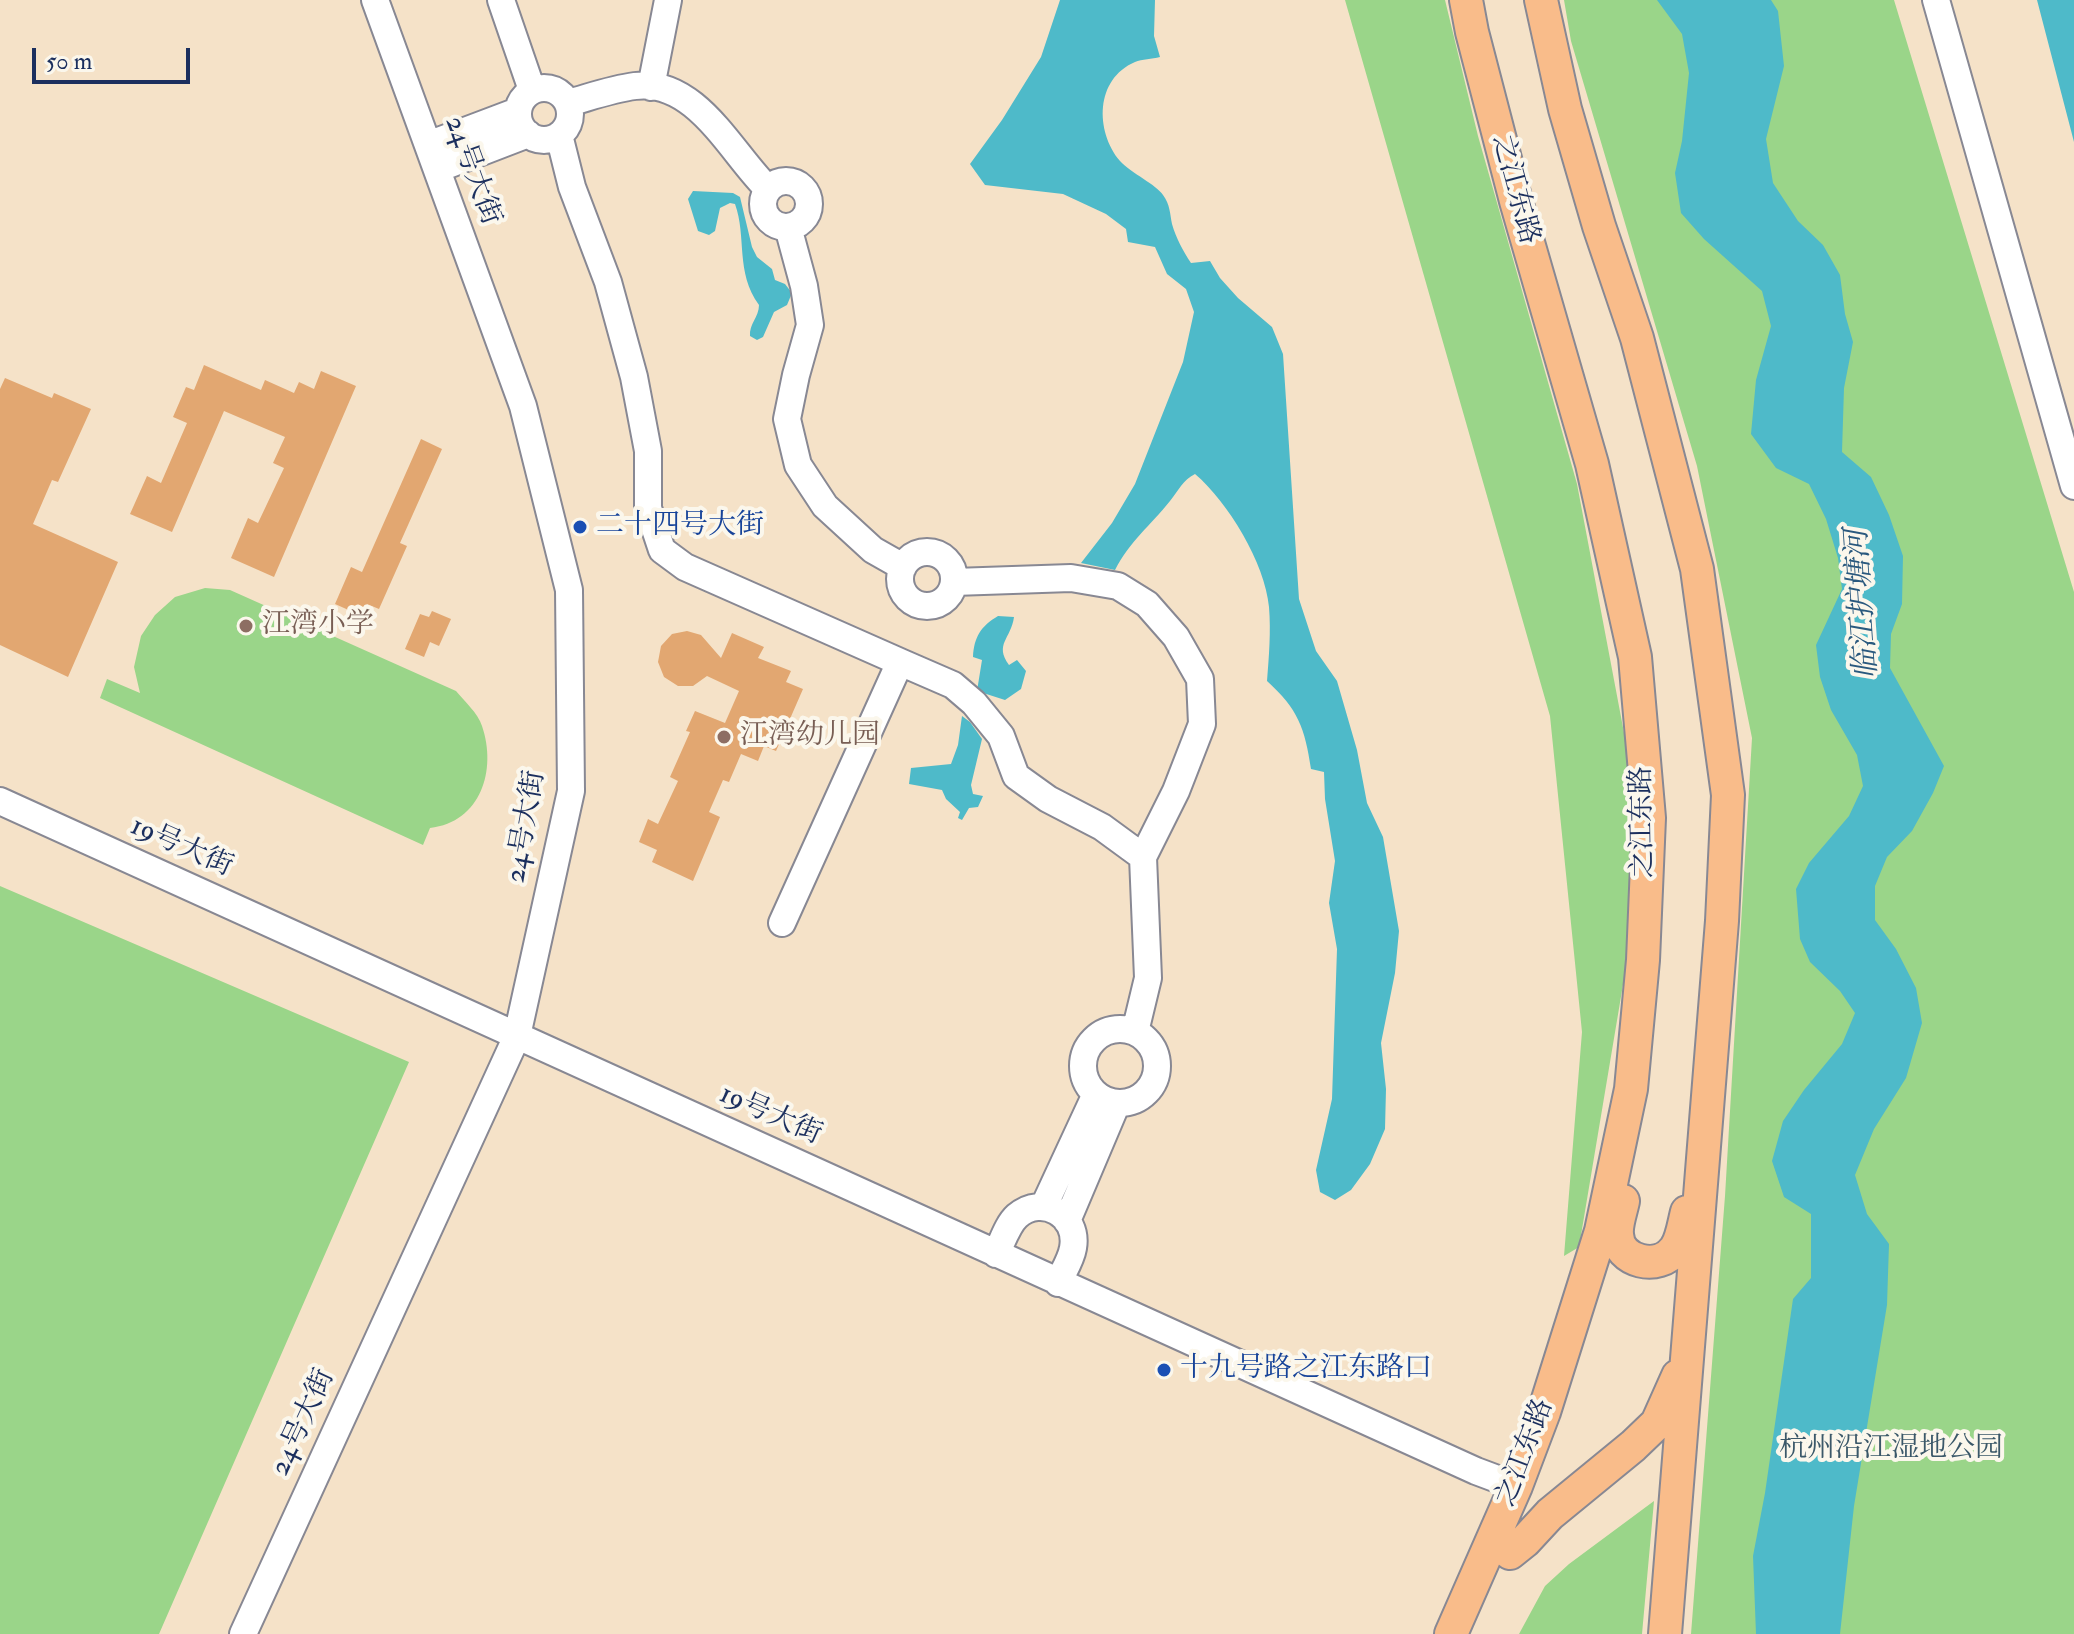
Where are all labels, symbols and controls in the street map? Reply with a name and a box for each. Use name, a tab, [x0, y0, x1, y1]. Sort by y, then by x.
scale bar	[36, 32, 194, 82]
text: 50 m	[46, 46, 92, 77]
street label: 24号大街	[436, 112, 506, 230]
street label: 之江东路	[1483, 132, 1545, 248]
place label: 二十四号大街	[596, 510, 764, 544]
marker: 二十四号大街	[571, 518, 589, 536]
water label: 临江护塘河	[1841, 528, 1887, 680]
place label: 江湾小学	[262, 609, 374, 643]
marker: 江湾小学	[237, 617, 255, 635]
place label: 江湾幼儿园	[740, 720, 880, 754]
marker: 江湾幼儿园	[715, 728, 733, 746]
street label: 之江东路	[1626, 766, 1662, 878]
street label: 24号大街	[501, 768, 553, 886]
street label: 19号大街	[125, 811, 237, 885]
street label: 19号大街	[714, 1079, 826, 1153]
place label: 十九号路之江东路口	[1180, 1353, 1432, 1387]
marker: 十九号路之江东路口	[1155, 1361, 1173, 1379]
street label: 24号大街	[265, 1365, 343, 1481]
street label: 之江东路	[1490, 1395, 1562, 1511]
park label: 杭州沿江湿地公园	[1779, 1433, 2003, 1467]

